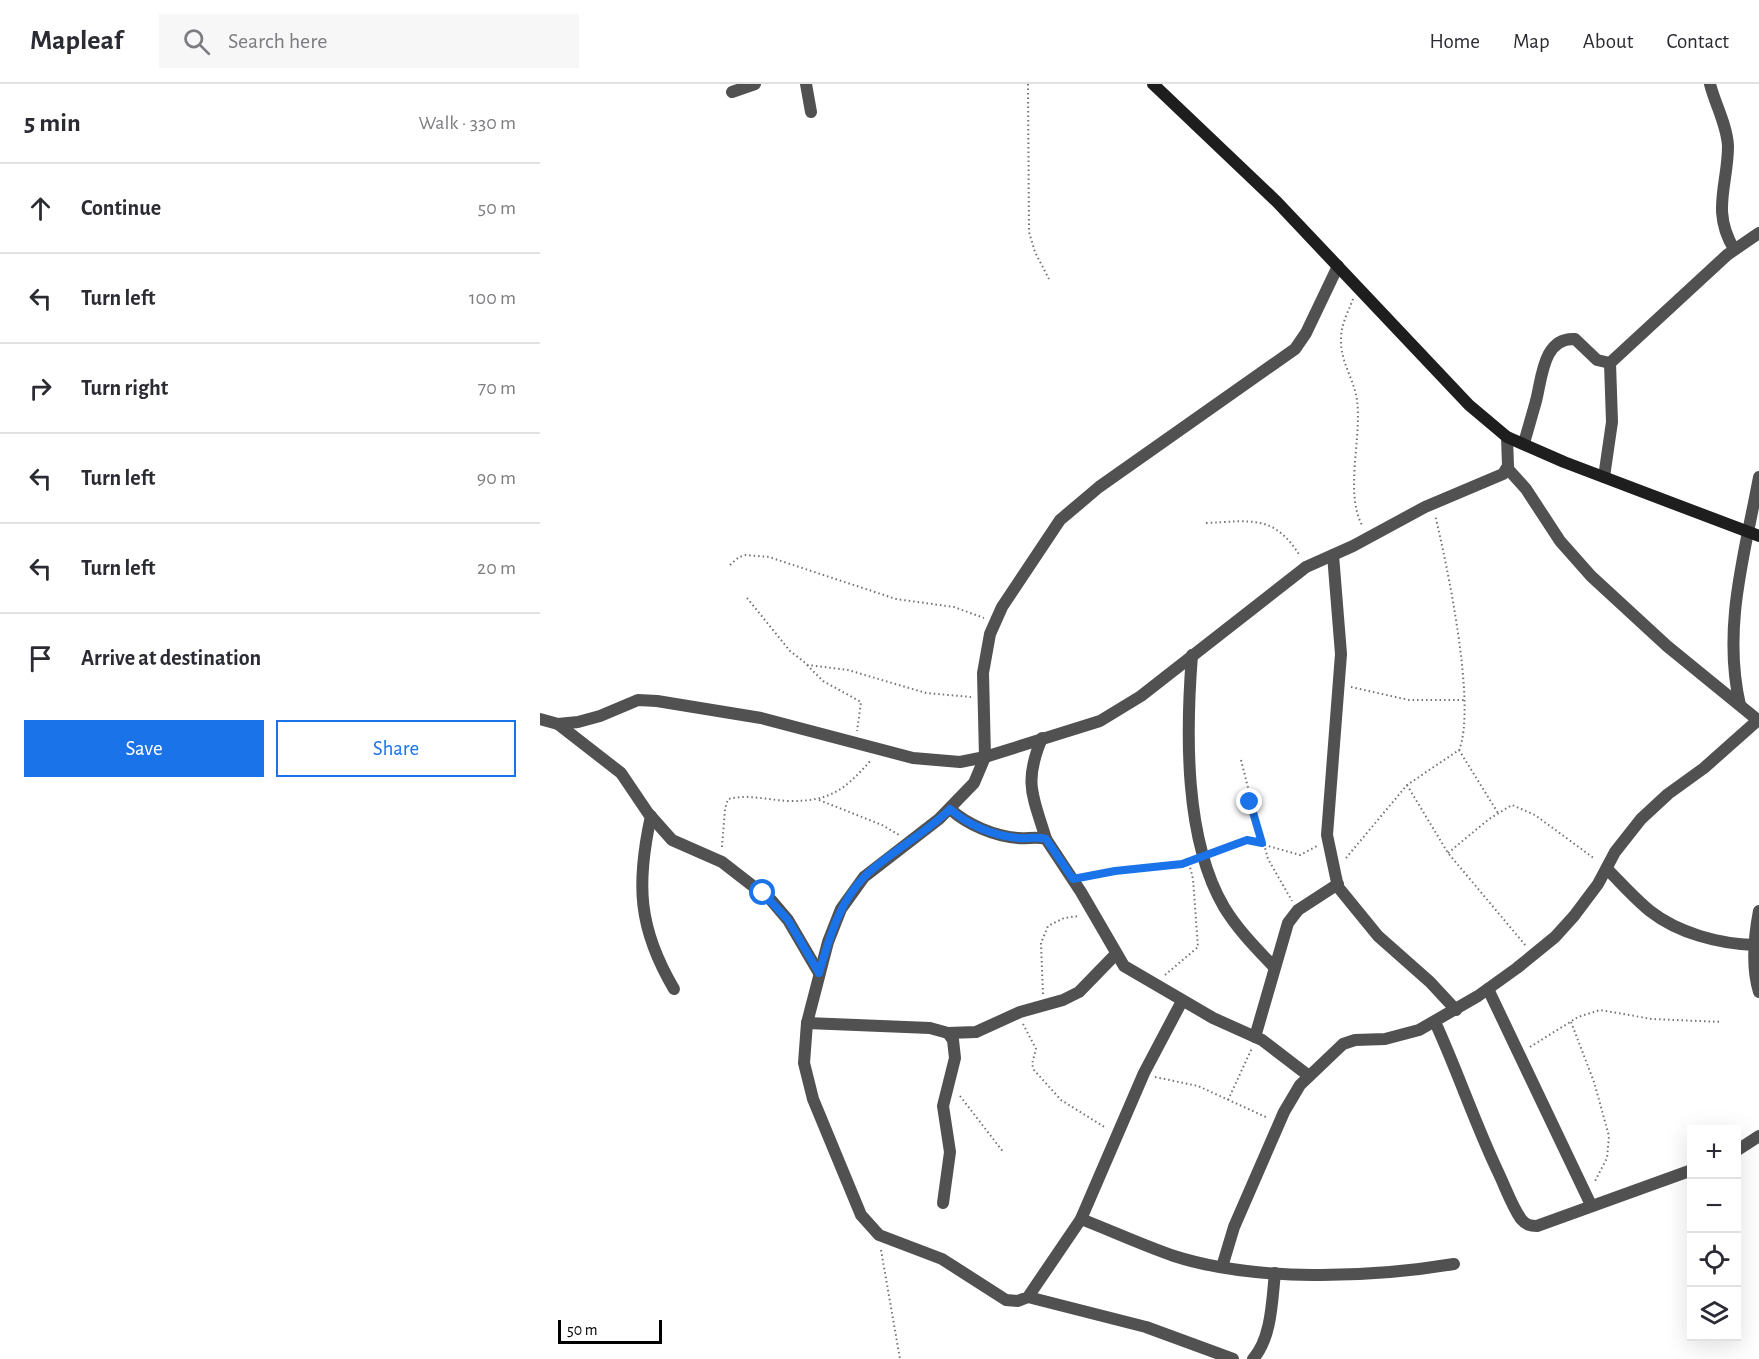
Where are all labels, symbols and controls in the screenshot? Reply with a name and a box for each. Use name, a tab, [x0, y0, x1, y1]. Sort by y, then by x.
search box	[159, 14, 579, 68]
icon: search	[180, 25, 213, 58]
text: Mapleaf	[30, 27, 123, 55]
text: Search here	[228, 30, 327, 52]
text: Home	[1429, 31, 1480, 52]
text: Map	[1513, 31, 1550, 52]
text: About	[1583, 31, 1633, 52]
text: Contact	[1666, 31, 1729, 52]
text: 5 min	[24, 110, 81, 136]
text: Walk · 330 m	[418, 113, 516, 133]
icon: ahead	[24, 192, 57, 225]
text: Continue	[81, 197, 161, 219]
text: 50 m	[478, 198, 516, 218]
icon: left	[24, 282, 57, 315]
text: Turn left	[81, 287, 155, 309]
text: 100 m	[469, 288, 516, 308]
icon: right	[24, 372, 57, 405]
text: Turn right	[81, 377, 168, 399]
text: 70 m	[478, 378, 516, 398]
icon: left	[24, 462, 57, 495]
text: Turn left	[81, 467, 155, 489]
text: 90 m	[477, 468, 516, 488]
icon: left	[24, 552, 57, 585]
text: Turn left	[81, 557, 155, 579]
text: 20 m	[477, 558, 516, 578]
icon: arrive	[24, 642, 57, 675]
text: Arrive at destination	[81, 647, 261, 669]
button: Save	[24, 720, 264, 777]
button: Share	[276, 720, 516, 777]
route end	[1236, 788, 1262, 814]
route start	[749, 879, 775, 905]
map controls	[1687, 1125, 1741, 1341]
button: +	[1687, 1125, 1741, 1179]
button: −	[1687, 1179, 1741, 1233]
button: locate	[1687, 1233, 1741, 1287]
button: layers	[1687, 1287, 1741, 1341]
scale bar	[558, 1317, 662, 1344]
text: 50 m	[567, 1322, 598, 1338]

